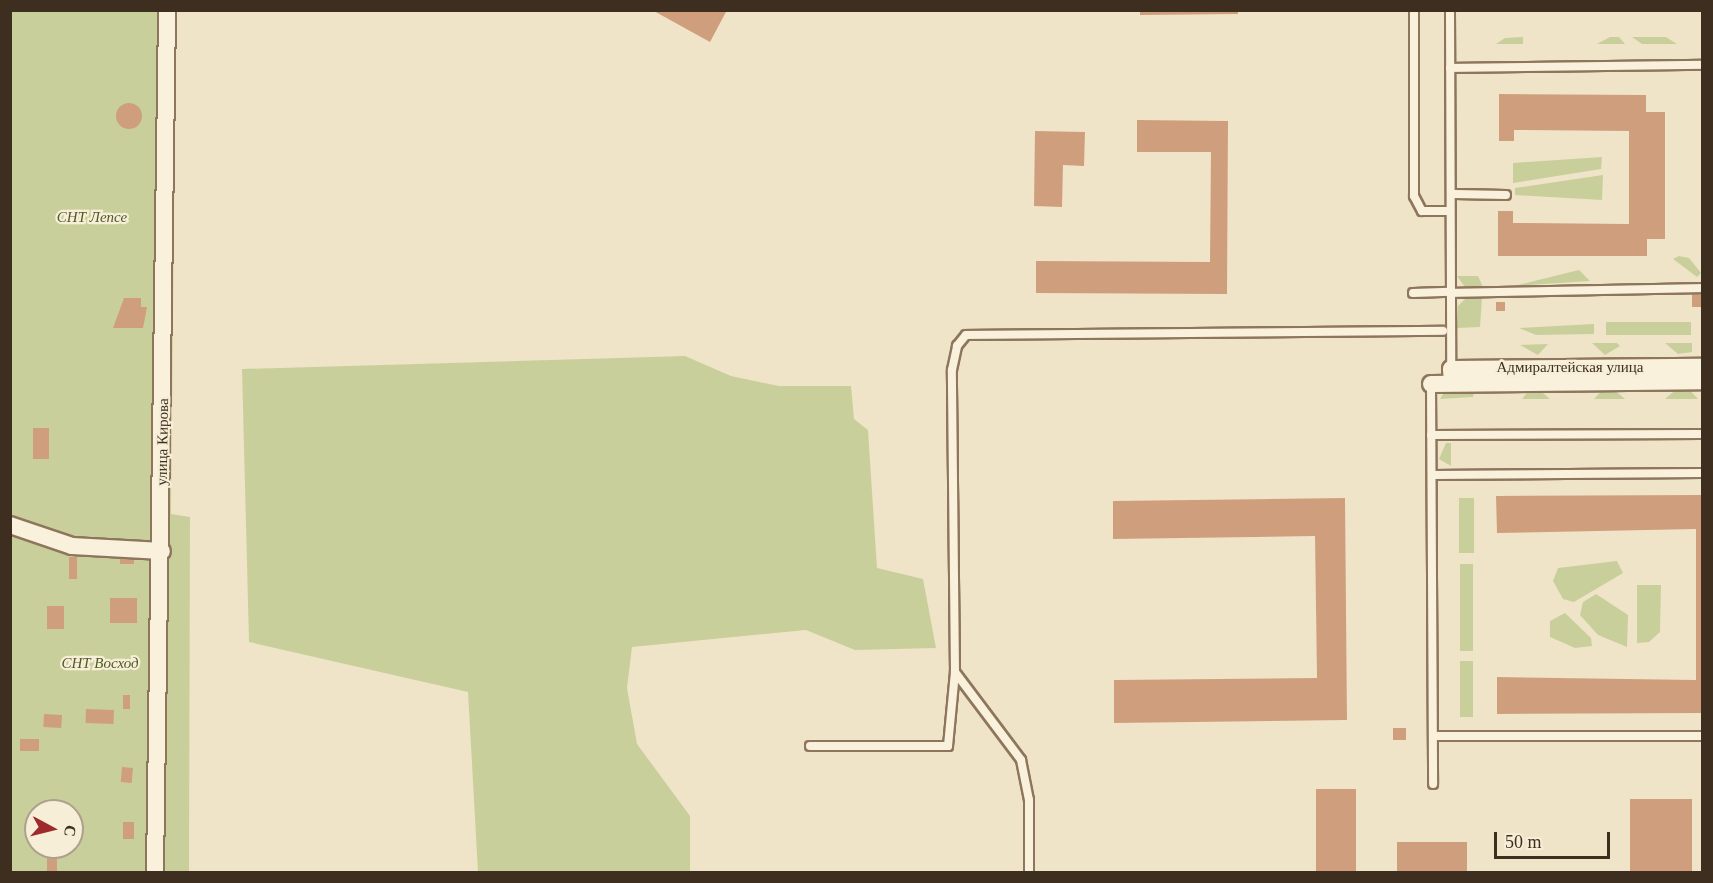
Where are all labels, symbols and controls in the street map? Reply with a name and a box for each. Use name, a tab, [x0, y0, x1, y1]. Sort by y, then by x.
park label: СНТ Лепсе	[57, 209, 127, 227]
street label: Адмиралтейская улица	[1496, 359, 1644, 377]
street label: улица Кирова	[153, 398, 173, 486]
park label: СНТ Восход	[61, 655, 139, 673]
north arrow	[24, 799, 84, 859]
scale bar	[1497, 820, 1612, 858]
text: С	[61, 824, 80, 838]
text: 50 m	[1505, 832, 1542, 852]

